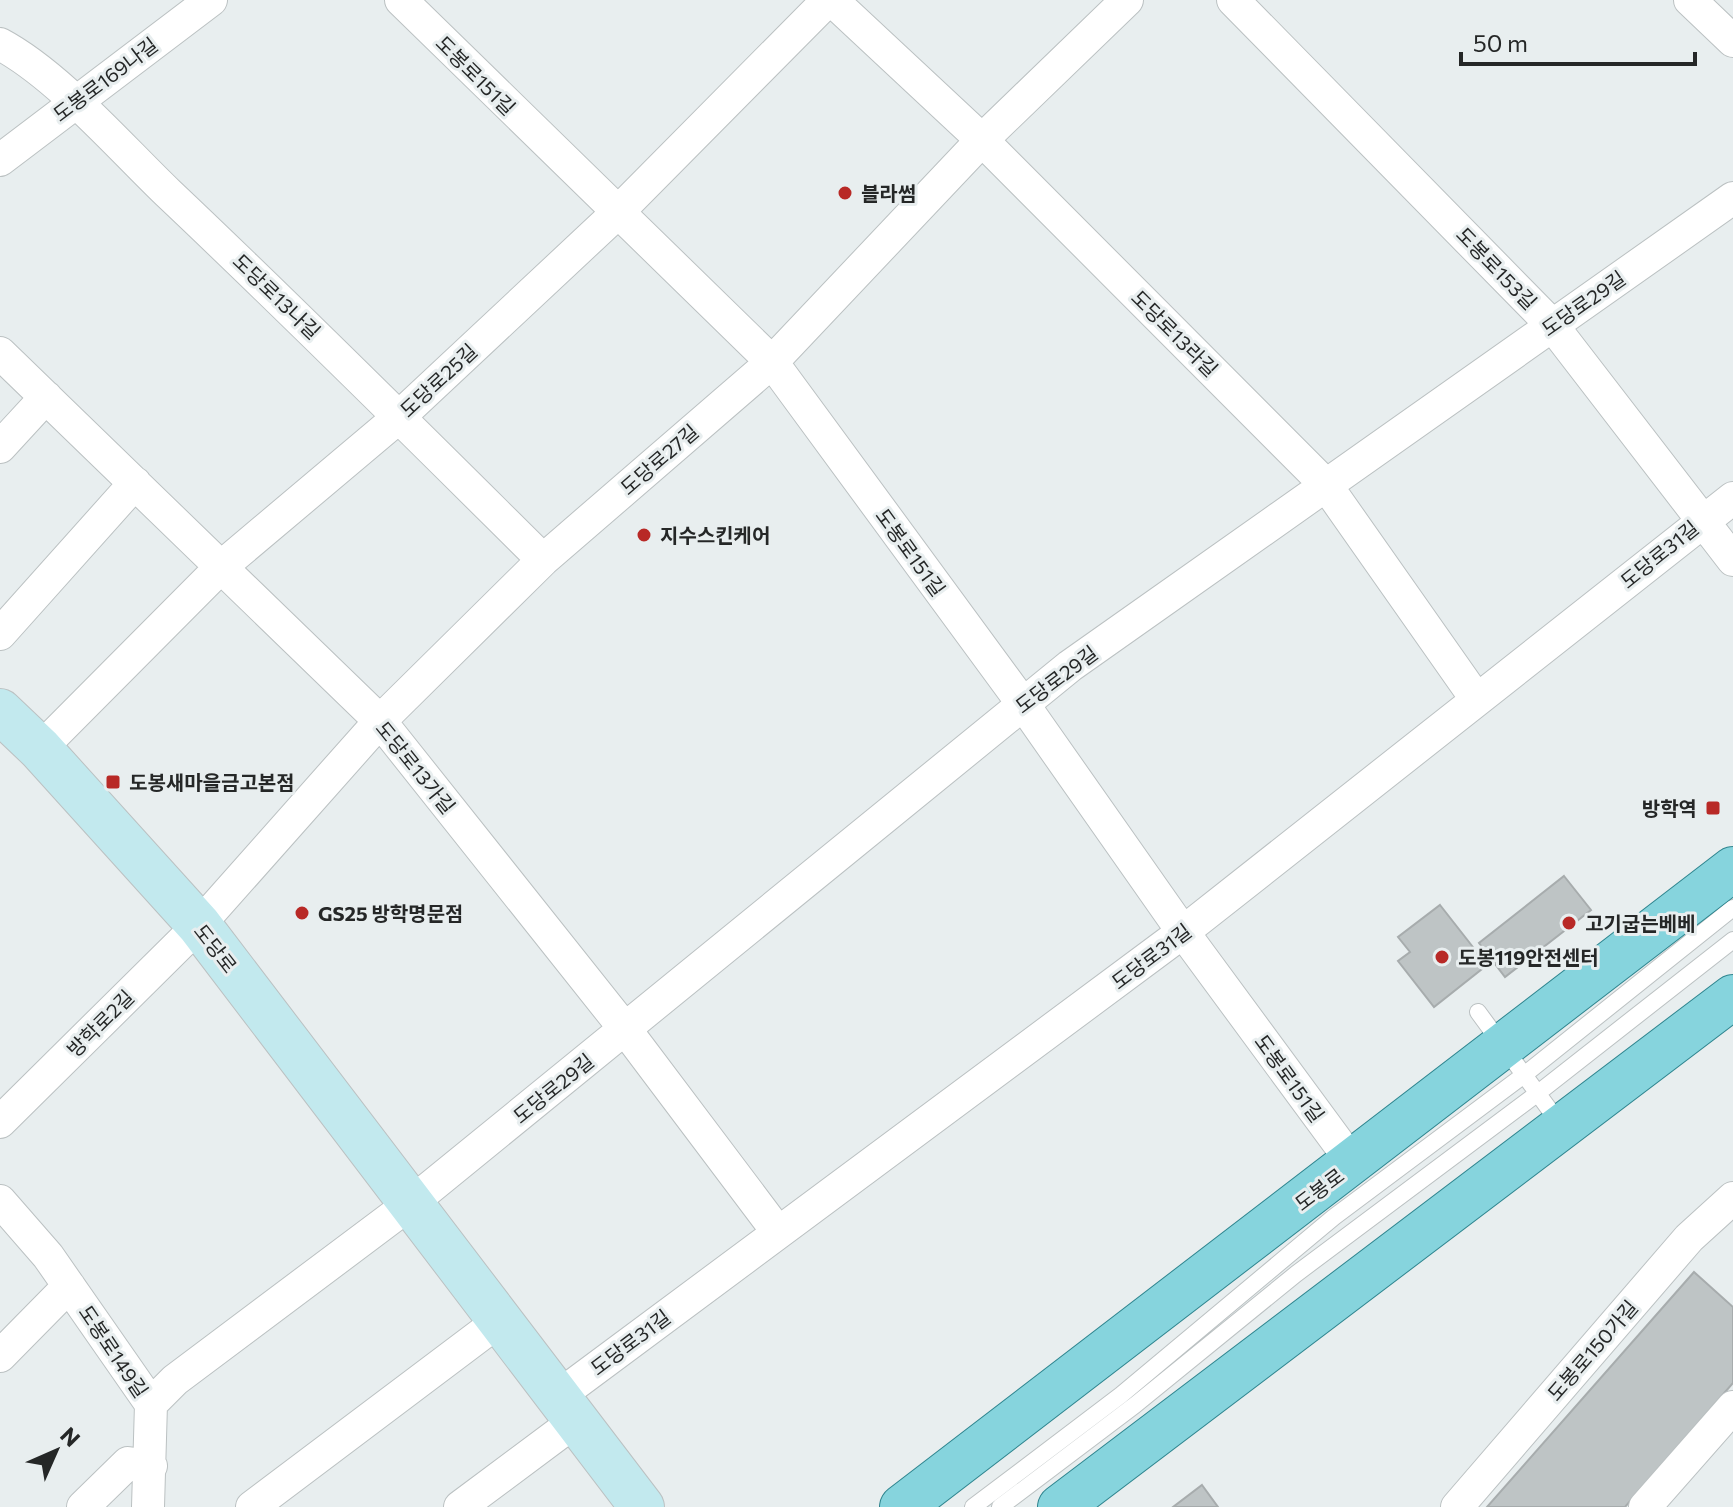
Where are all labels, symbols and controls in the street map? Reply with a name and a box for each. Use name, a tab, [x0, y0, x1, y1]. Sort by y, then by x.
scale bar	[1461, 16, 1695, 66]
text: 50 m	[1473, 28, 1528, 57]
street label: 도봉로151길	[431, 30, 521, 120]
street label: 도봉로169나길	[48, 32, 162, 126]
place label: 블라썸	[861, 181, 916, 205]
marker: 블라썸	[836, 184, 854, 202]
street label: 도봉로153길	[1452, 222, 1542, 314]
street label: 도당로13나길	[228, 248, 326, 344]
street label: 도당로29길	[1536, 265, 1630, 341]
street label: 도당로13라길	[1127, 285, 1223, 381]
street label: 도당로25길	[395, 338, 481, 422]
street label: 도당로27길	[615, 419, 703, 499]
street label: 도봉로151길	[871, 504, 951, 600]
street label: 도당로31길	[1615, 515, 1703, 593]
place label: 지수스킨케어	[660, 523, 770, 547]
marker: 지수스킨케어	[635, 526, 653, 544]
street label: 도당로29길	[1010, 640, 1102, 718]
street label: 도당로13가길	[371, 716, 461, 818]
place label: 도봉새마을금고본점	[129, 770, 295, 794]
marker: 도봉새마을금고본점	[104, 773, 122, 791]
place label: 방학역	[1642, 796, 1697, 820]
marker: 방학역	[1704, 799, 1722, 817]
place label: GS25 방학명문점	[318, 901, 463, 925]
marker: GS25 방학명문점	[293, 904, 311, 922]
place label: 고기굽는베베	[1585, 911, 1695, 935]
marker: 고기굽는베베	[1560, 914, 1578, 932]
street label: 도당로31길	[1106, 918, 1196, 994]
street label: 도당로	[190, 919, 242, 977]
place label: 도봉119안전센터	[1458, 945, 1599, 969]
marker: 도봉119안전센터	[1433, 948, 1451, 966]
street label: 방학로2길	[62, 985, 138, 1061]
street label: 도봉로151길	[1250, 1030, 1330, 1126]
street label: 도당로29길	[508, 1048, 598, 1128]
street label: 도봉로	[1290, 1163, 1348, 1215]
street label: 도봉로150가길	[1542, 1295, 1642, 1405]
street label: 도봉로149길	[74, 1300, 154, 1402]
street label: 도당로31길	[585, 1304, 675, 1380]
north arrow	[16, 1411, 96, 1491]
text: N	[55, 1421, 86, 1452]

